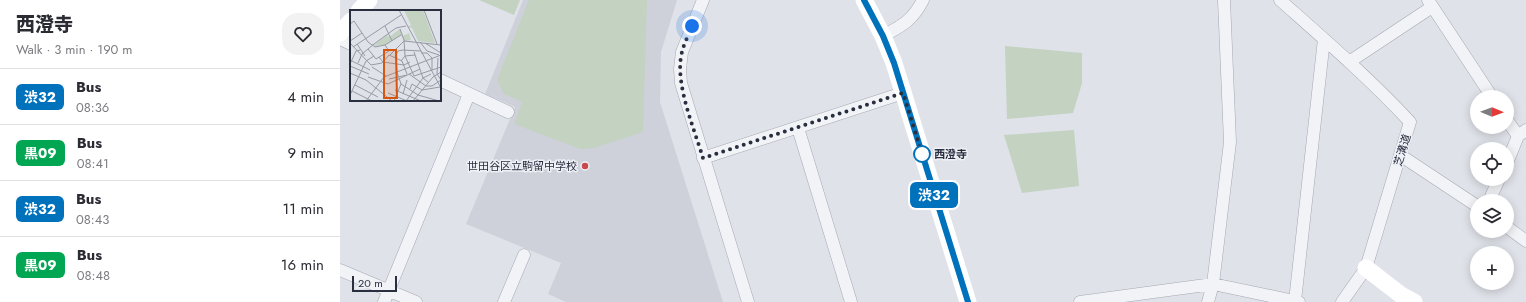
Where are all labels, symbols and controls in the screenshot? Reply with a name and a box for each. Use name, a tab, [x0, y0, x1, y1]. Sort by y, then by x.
inset map	[350, 10, 441, 101]
text: 西澄寺	[16, 11, 73, 38]
button: heart	[282, 13, 324, 55]
your location	[682, 16, 702, 36]
text: Walk · 3 min · 190 m	[16, 40, 132, 59]
text: Bus	[76, 76, 101, 98]
text: 4 min	[287, 86, 324, 108]
text: 渋32	[24, 87, 56, 107]
north arrow	[1470, 90, 1514, 134]
map controls	[1470, 90, 1514, 290]
text: 08:36	[76, 98, 109, 117]
text: Bus	[77, 132, 102, 154]
street label: 芝溝道	[1390, 132, 1414, 168]
text: 9 min	[287, 142, 324, 164]
button: locate	[1470, 142, 1514, 186]
text: 黒09	[24, 143, 57, 163]
marker: 西澄寺	[913, 145, 931, 163]
place label: 西澄寺	[934, 146, 967, 162]
text: 08:41	[77, 154, 109, 173]
place label: 世田谷区立駒留中学校	[467, 158, 577, 174]
marker: 世田谷区立駒留中学校	[580, 161, 590, 171]
line badge: 渋32	[911, 182, 957, 208]
text: 渋32	[918, 185, 950, 205]
text: Bus	[76, 188, 101, 210]
button: layers	[1470, 194, 1514, 238]
text: 11 min	[283, 198, 324, 220]
text: 渋32	[24, 199, 56, 219]
text: 08:43	[76, 210, 109, 229]
text: Bus	[77, 244, 102, 266]
button: +	[1470, 246, 1514, 290]
text: 16 min	[281, 254, 324, 276]
text: 黒09	[24, 255, 57, 275]
text: 08:48	[77, 266, 110, 285]
scale bar	[352, 274, 397, 293]
text: 20 m	[358, 275, 383, 291]

